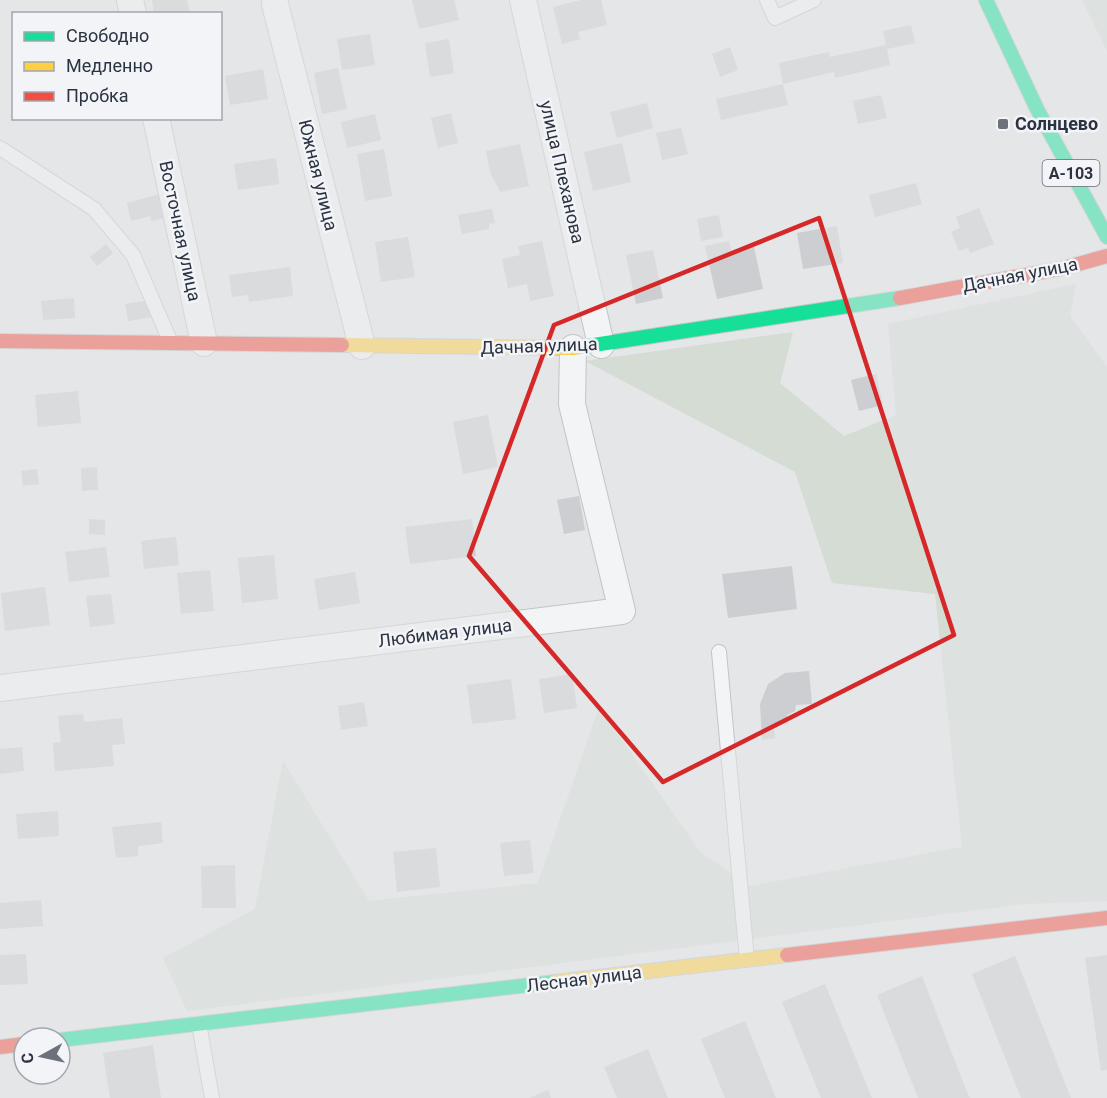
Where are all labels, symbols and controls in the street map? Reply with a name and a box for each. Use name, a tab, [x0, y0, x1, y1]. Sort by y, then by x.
legend	[12, 12, 222, 120]
text: Свободно	[66, 25, 149, 46]
text: Медленно	[66, 55, 153, 76]
text: Пробка	[66, 85, 129, 106]
street label: улица Плеханова	[536, 98, 589, 245]
place label: Солнцево	[1015, 113, 1098, 134]
street label: Южная улица	[295, 117, 342, 233]
marker: Солнцево	[996, 117, 1010, 131]
street label: Восточная улица	[155, 159, 206, 303]
road number: А-103	[1042, 160, 1100, 186]
street label: Дачная улица	[960, 253, 1079, 296]
street label: Дачная улица	[480, 333, 598, 358]
street label: Любимая улица	[377, 614, 513, 651]
street label: Лесная улица	[525, 961, 643, 996]
north arrow	[12, 1026, 72, 1086]
text: С	[18, 1052, 38, 1065]

